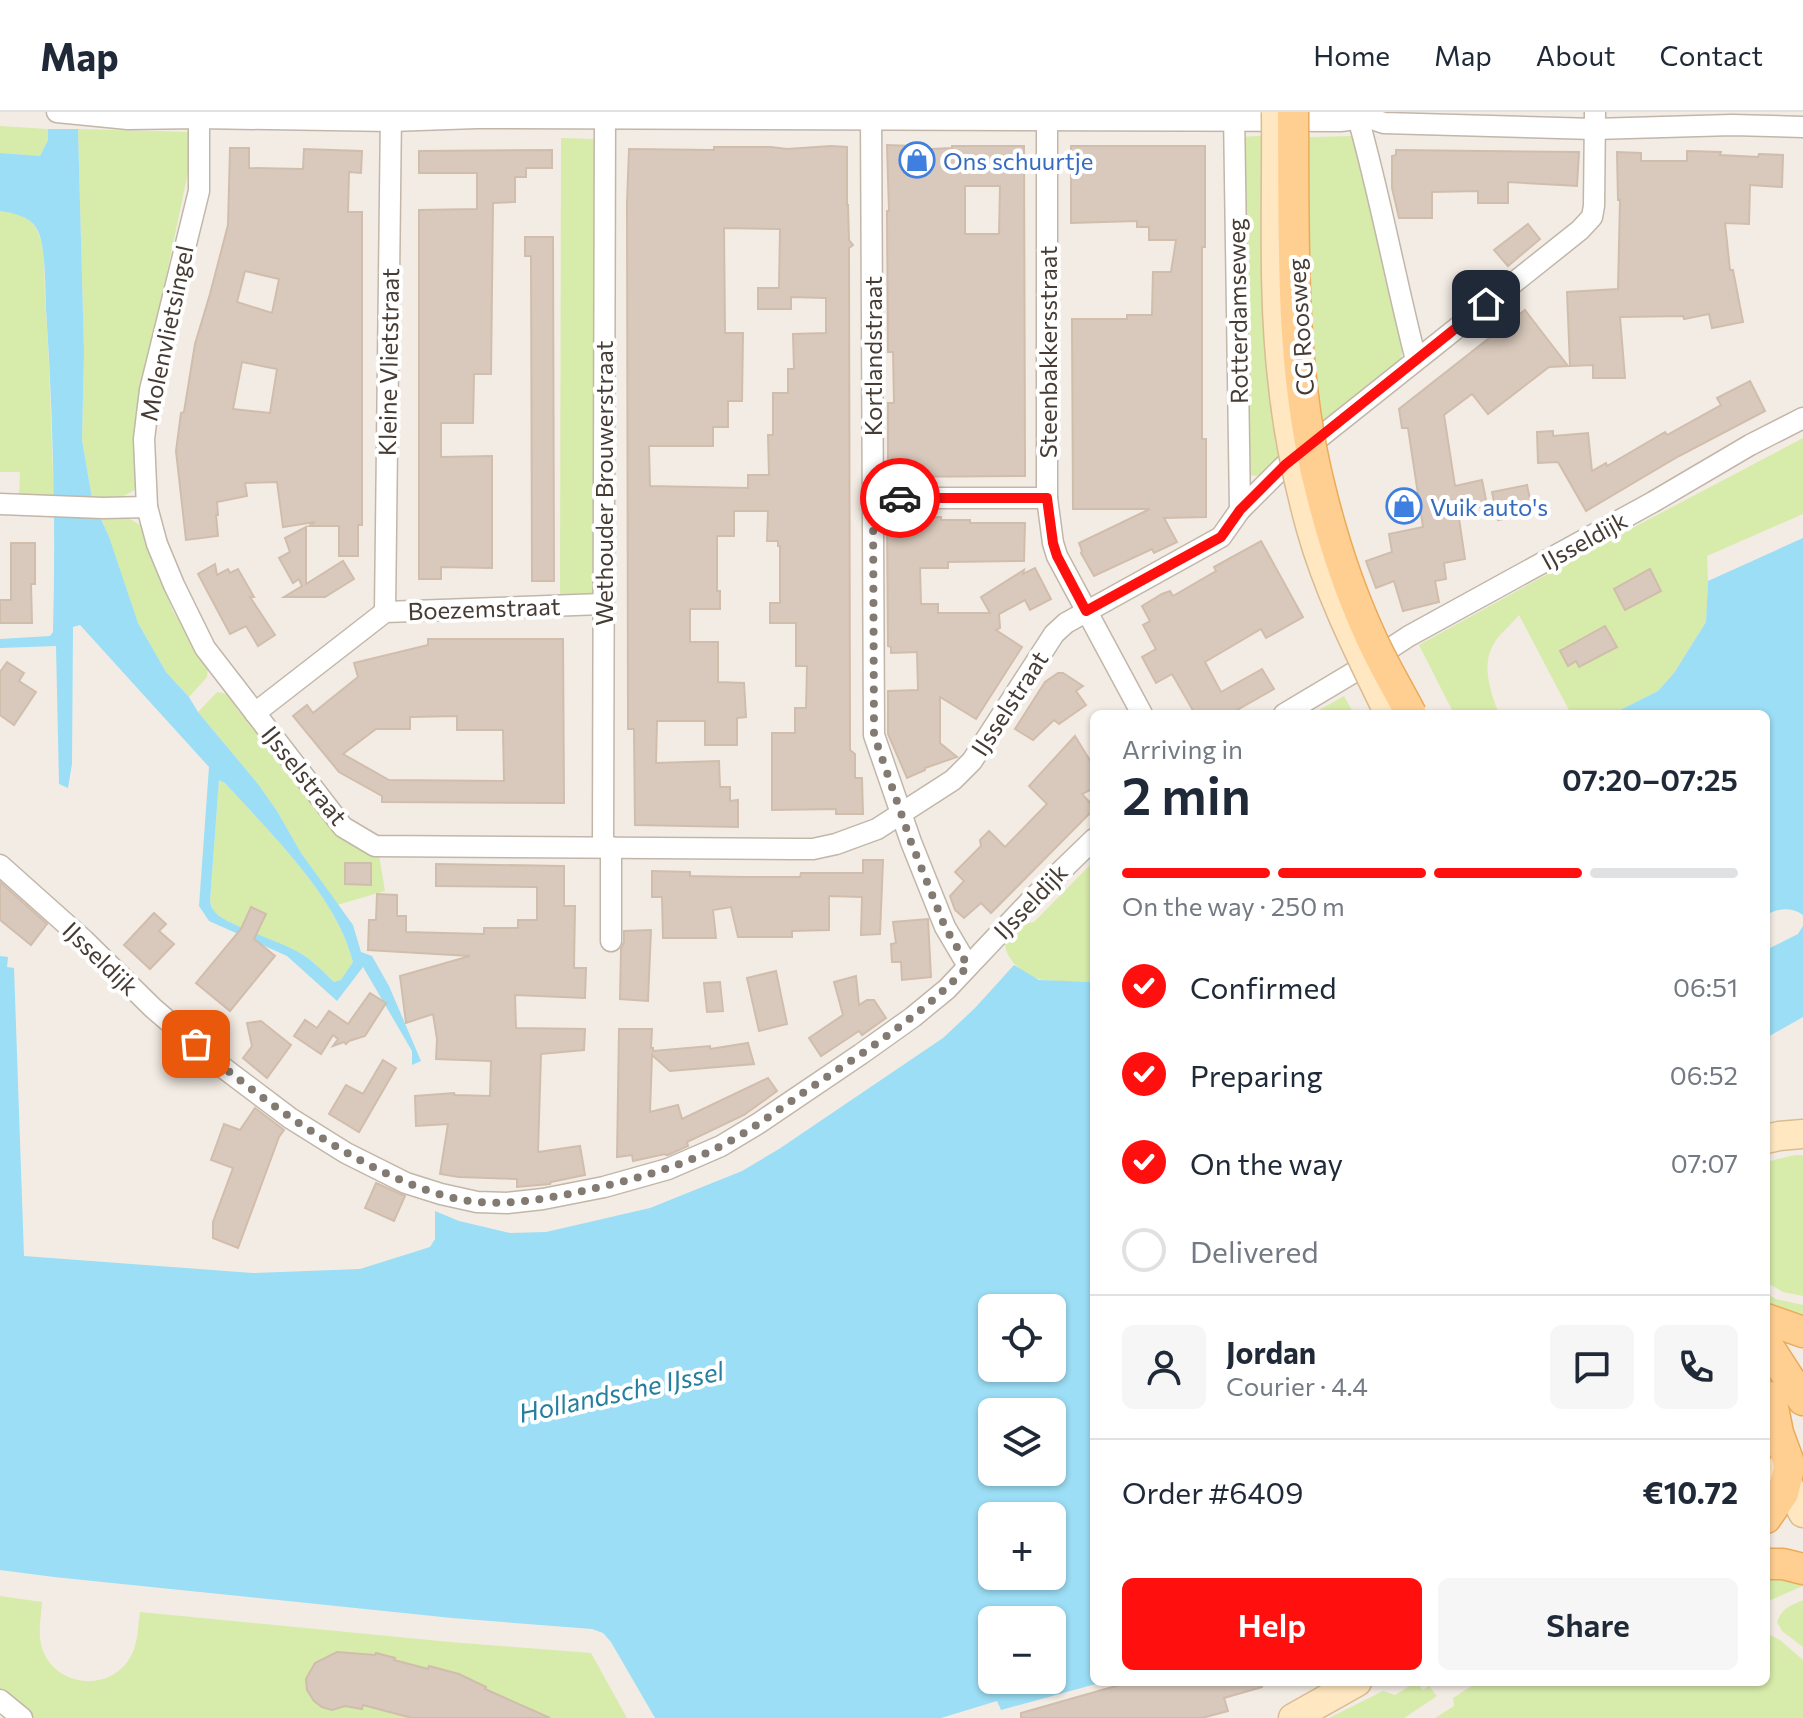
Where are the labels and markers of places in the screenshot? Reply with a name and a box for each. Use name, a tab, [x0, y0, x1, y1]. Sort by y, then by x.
shop icon: Ons schuurtje	[898, 141, 936, 179]
place label: Ons schuurtje	[943, 146, 1093, 175]
pin	[1452, 270, 1520, 338]
shop icon: Vuik auto's	[1385, 487, 1423, 525]
place label: Vuik auto's	[1430, 492, 1548, 521]
pin	[162, 1010, 230, 1078]

